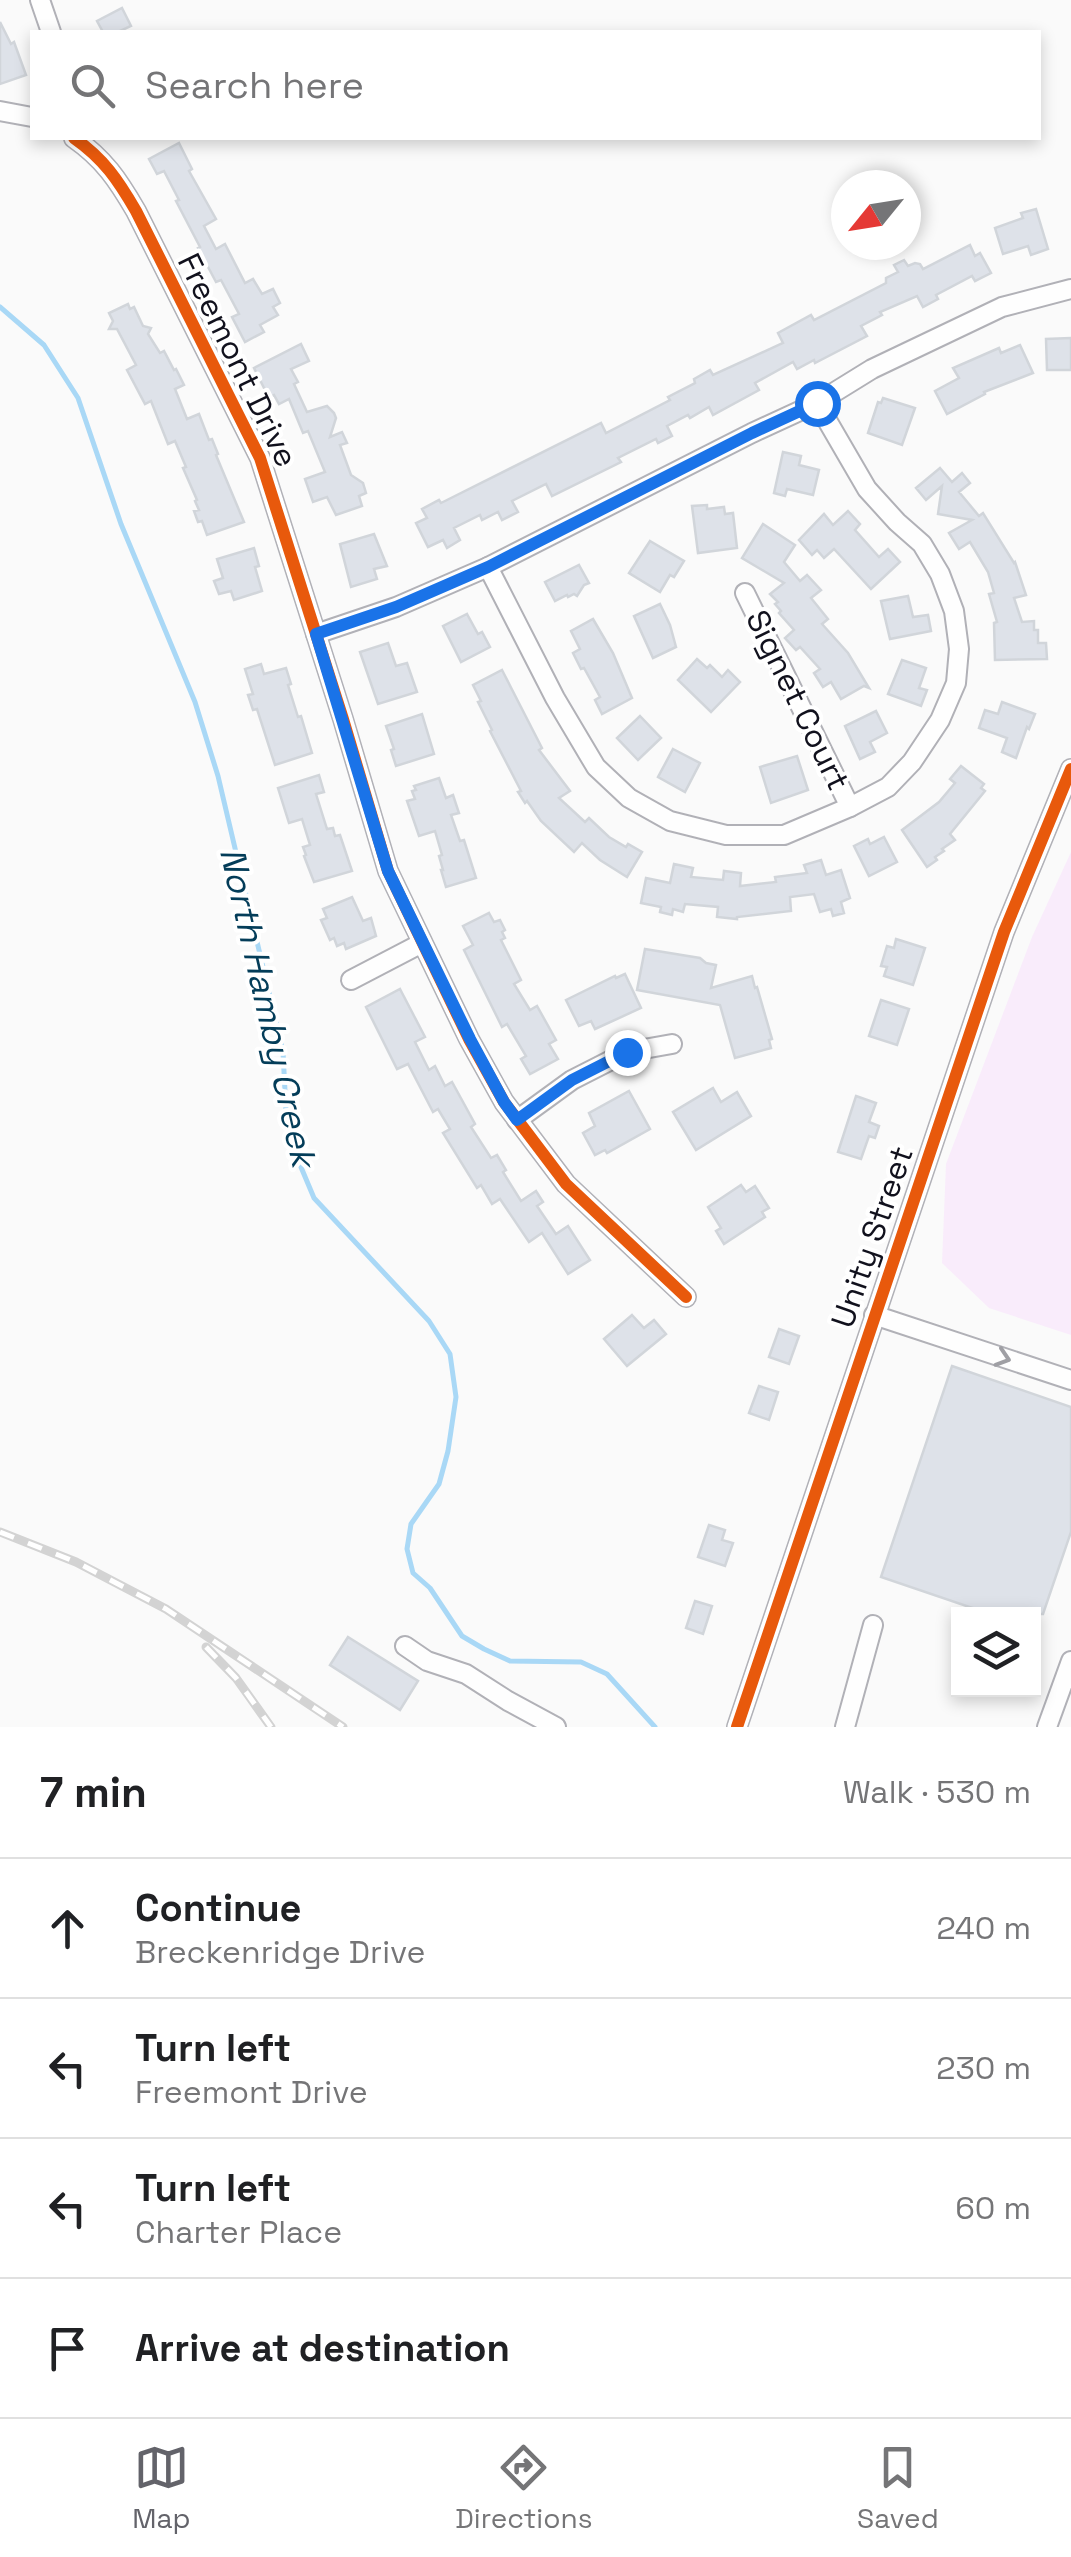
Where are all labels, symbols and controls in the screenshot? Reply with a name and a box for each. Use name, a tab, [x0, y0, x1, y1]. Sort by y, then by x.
search box	[30, 30, 1041, 140]
icon: search	[65, 58, 120, 113]
text: Search here	[145, 61, 364, 109]
north arrow	[831, 170, 921, 260]
street label: Freemont Drive	[169, 247, 307, 473]
route start	[795, 381, 841, 427]
street label: Signet Court	[737, 603, 859, 797]
water label: North Hamby Creek	[210, 843, 327, 1175]
route end	[605, 1030, 651, 1076]
street label: Unity Street	[822, 1141, 922, 1333]
one-way arrow	[994, 1346, 1011, 1366]
map controls	[951, 1607, 1041, 1697]
button: layers	[951, 1607, 1041, 1697]
text: 7 min	[40, 1766, 147, 1819]
text: Walk · 530 m	[843, 1772, 1031, 1812]
text: Continue	[135, 1884, 301, 1932]
icon: ahead	[40, 1901, 95, 1956]
text: 240 m	[936, 1908, 1031, 1948]
text: Breckenridge Drive	[135, 1932, 426, 1972]
text: Turn left	[135, 2024, 291, 2072]
icon: left	[40, 2041, 95, 2096]
text: 230 m	[936, 2048, 1031, 2088]
text: Freemont Drive	[135, 2072, 368, 2112]
text: Turn left	[135, 2164, 291, 2212]
icon: left	[40, 2181, 95, 2236]
text: 60 m	[955, 2188, 1031, 2228]
text: Charter Place	[135, 2212, 342, 2252]
icon: arrive	[40, 2321, 95, 2376]
text: Arrive at destination	[135, 2324, 510, 2372]
tab: Map	[132, 2440, 191, 2536]
tab: Directions	[455, 2440, 592, 2536]
tab: Saved	[857, 2440, 939, 2536]

